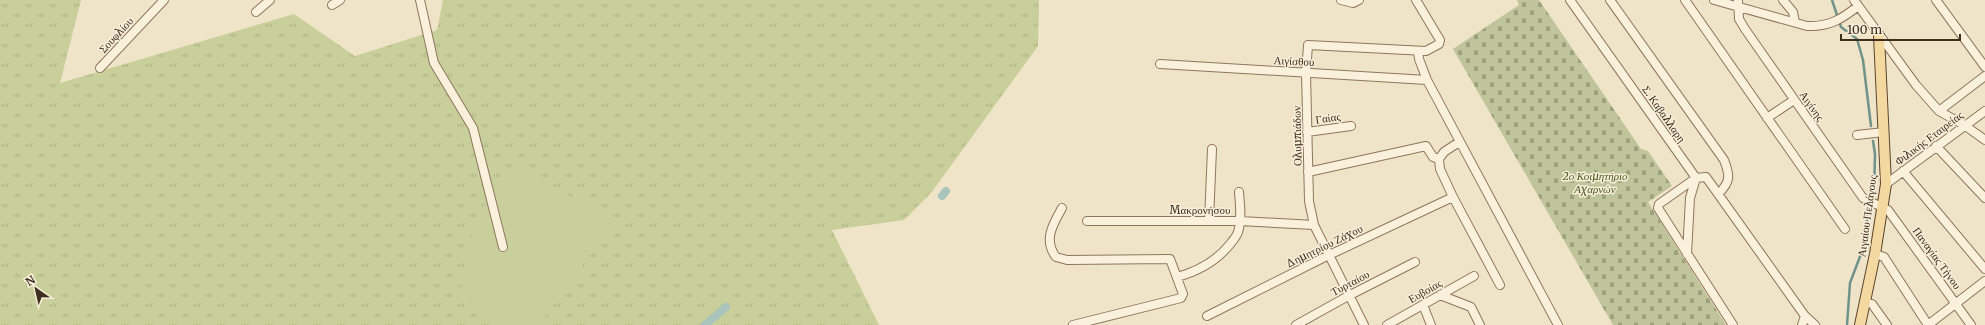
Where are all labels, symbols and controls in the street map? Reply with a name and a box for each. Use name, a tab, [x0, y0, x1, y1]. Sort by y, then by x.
street label: Σουφλίου	[96, 14, 136, 56]
scale bar	[1841, 16, 1960, 42]
text: 100 m	[1847, 22, 1882, 37]
street label: Αιγίσθου	[1273, 53, 1315, 69]
street label: Σ. Καβαλλαρη	[1639, 83, 1689, 145]
street label: Αιγίνης	[1797, 88, 1828, 124]
street label: Ολυμπιάδων	[1289, 106, 1305, 166]
street label: Φιλικής Εταιρείας	[1892, 107, 1966, 168]
street label: Γαίας	[1315, 109, 1342, 127]
park label: 2ο Κοιμητήριο Αχαρνών	[1561, 169, 1628, 196]
street label: Αιγαίου Πελάγους	[1854, 173, 1880, 258]
street label: Μακρονήσου	[1170, 203, 1231, 217]
street label: Δημητρίου Ζάχου	[1283, 221, 1365, 271]
street label: Παναγίας Τήνου	[1910, 224, 1965, 292]
street label: Τυρταίου	[1328, 267, 1372, 299]
north arrow	[16, 269, 56, 309]
text: N	[23, 272, 38, 289]
street label: Ευβοίας	[1406, 276, 1445, 306]

